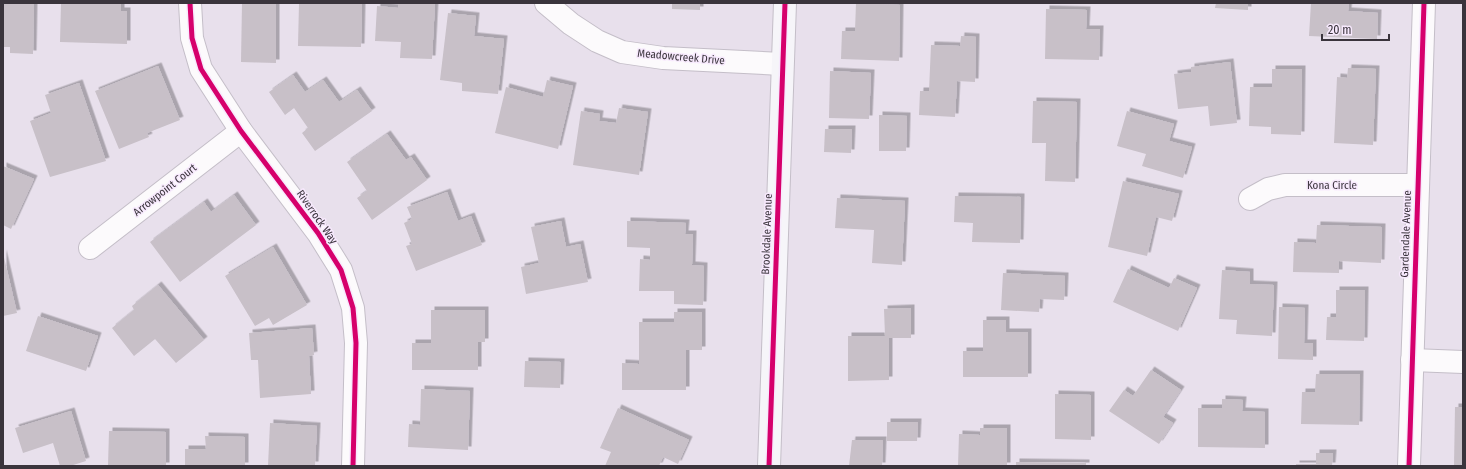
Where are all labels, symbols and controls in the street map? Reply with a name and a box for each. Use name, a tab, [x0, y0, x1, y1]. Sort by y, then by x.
scale bar	[1322, 16, 1389, 42]
text: 20 m	[1328, 23, 1352, 37]
street label: Meadowcreek Drive	[637, 47, 725, 67]
street label: Arrowpoint Court	[131, 161, 200, 219]
street label: Kona Circle	[1307, 179, 1357, 192]
street label: Riverrock Way	[294, 188, 340, 246]
street label: Gardendale Avenue	[1398, 190, 1414, 278]
street label: Brookdale Avenue	[759, 193, 775, 275]

